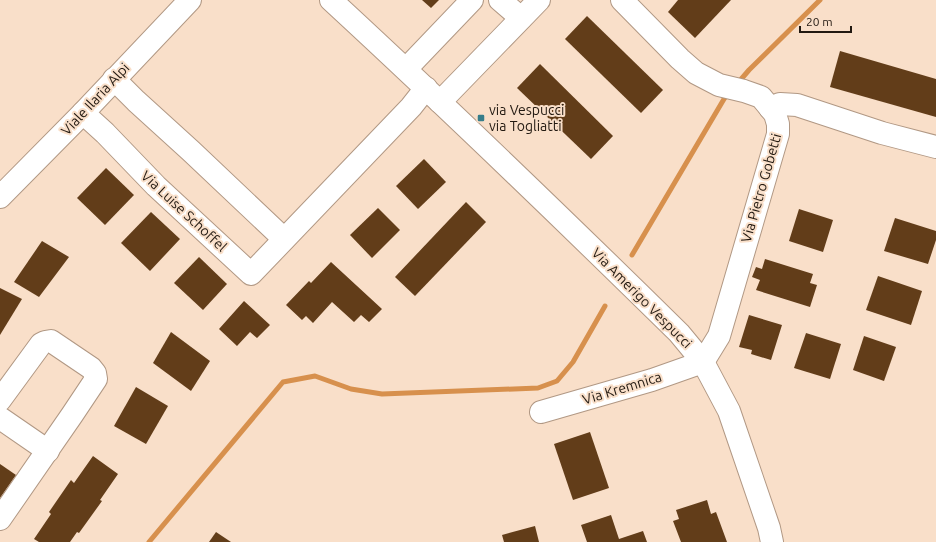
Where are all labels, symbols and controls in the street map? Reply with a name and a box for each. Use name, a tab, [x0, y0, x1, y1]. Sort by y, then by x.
scale bar	[800, 8, 851, 34]
text: 20 m	[806, 15, 833, 28]
street label: Viale Ilaria Alpi	[58, 60, 132, 138]
place label: via Vespucci via Togliatti	[489, 102, 564, 134]
marker: via Vespucci via Togliatti	[476, 113, 486, 123]
street label: Via Pietro Gobetti	[738, 132, 784, 244]
street label: Via Luise Schoffel	[138, 167, 230, 255]
street label: Via Amerigo Vespucci	[589, 245, 695, 351]
street label: Via Kremnica	[581, 368, 663, 408]

